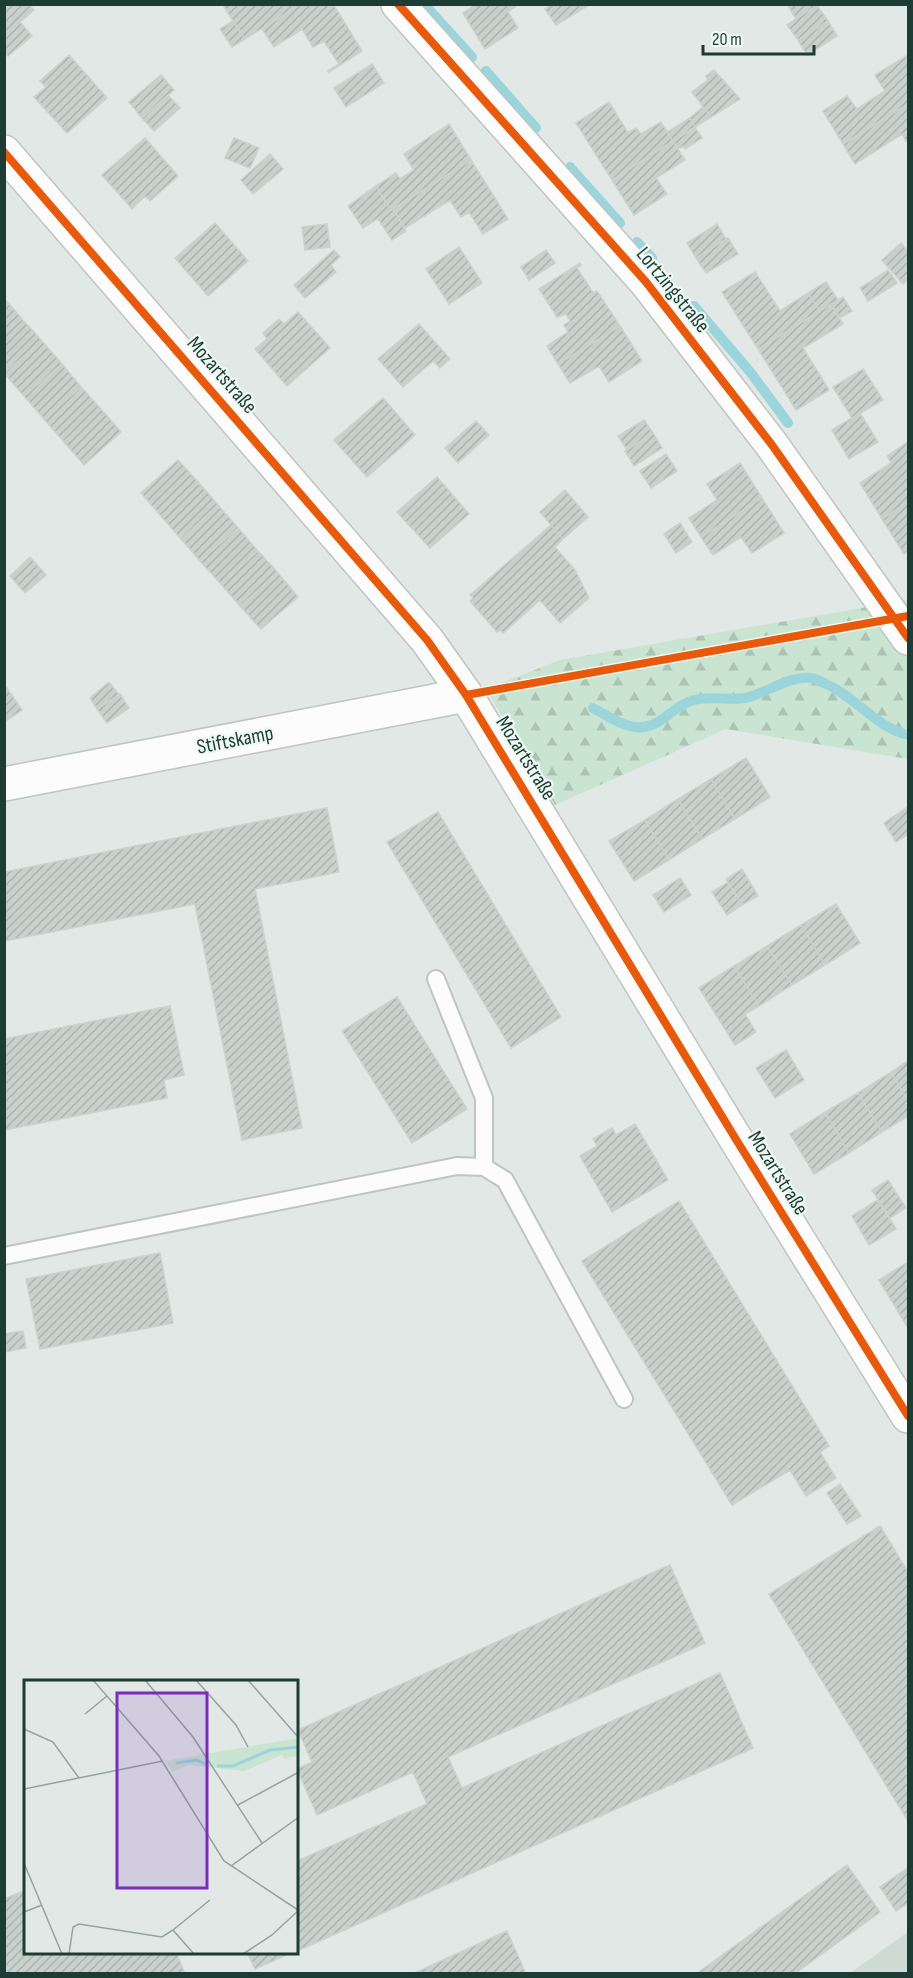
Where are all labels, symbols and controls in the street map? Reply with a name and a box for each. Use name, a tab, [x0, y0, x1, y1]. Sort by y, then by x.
scale bar	[703, 18, 814, 56]
text: 20 m	[712, 29, 742, 50]
street label: Lortzingstraße	[631, 242, 715, 338]
street label: Mozartstraße	[182, 331, 262, 419]
street label: Mozartstraße	[490, 711, 562, 805]
street label: Stiftskamp	[195, 720, 275, 760]
street label: Mozartstraße	[742, 1126, 814, 1220]
inset map	[24, 1680, 298, 1954]

